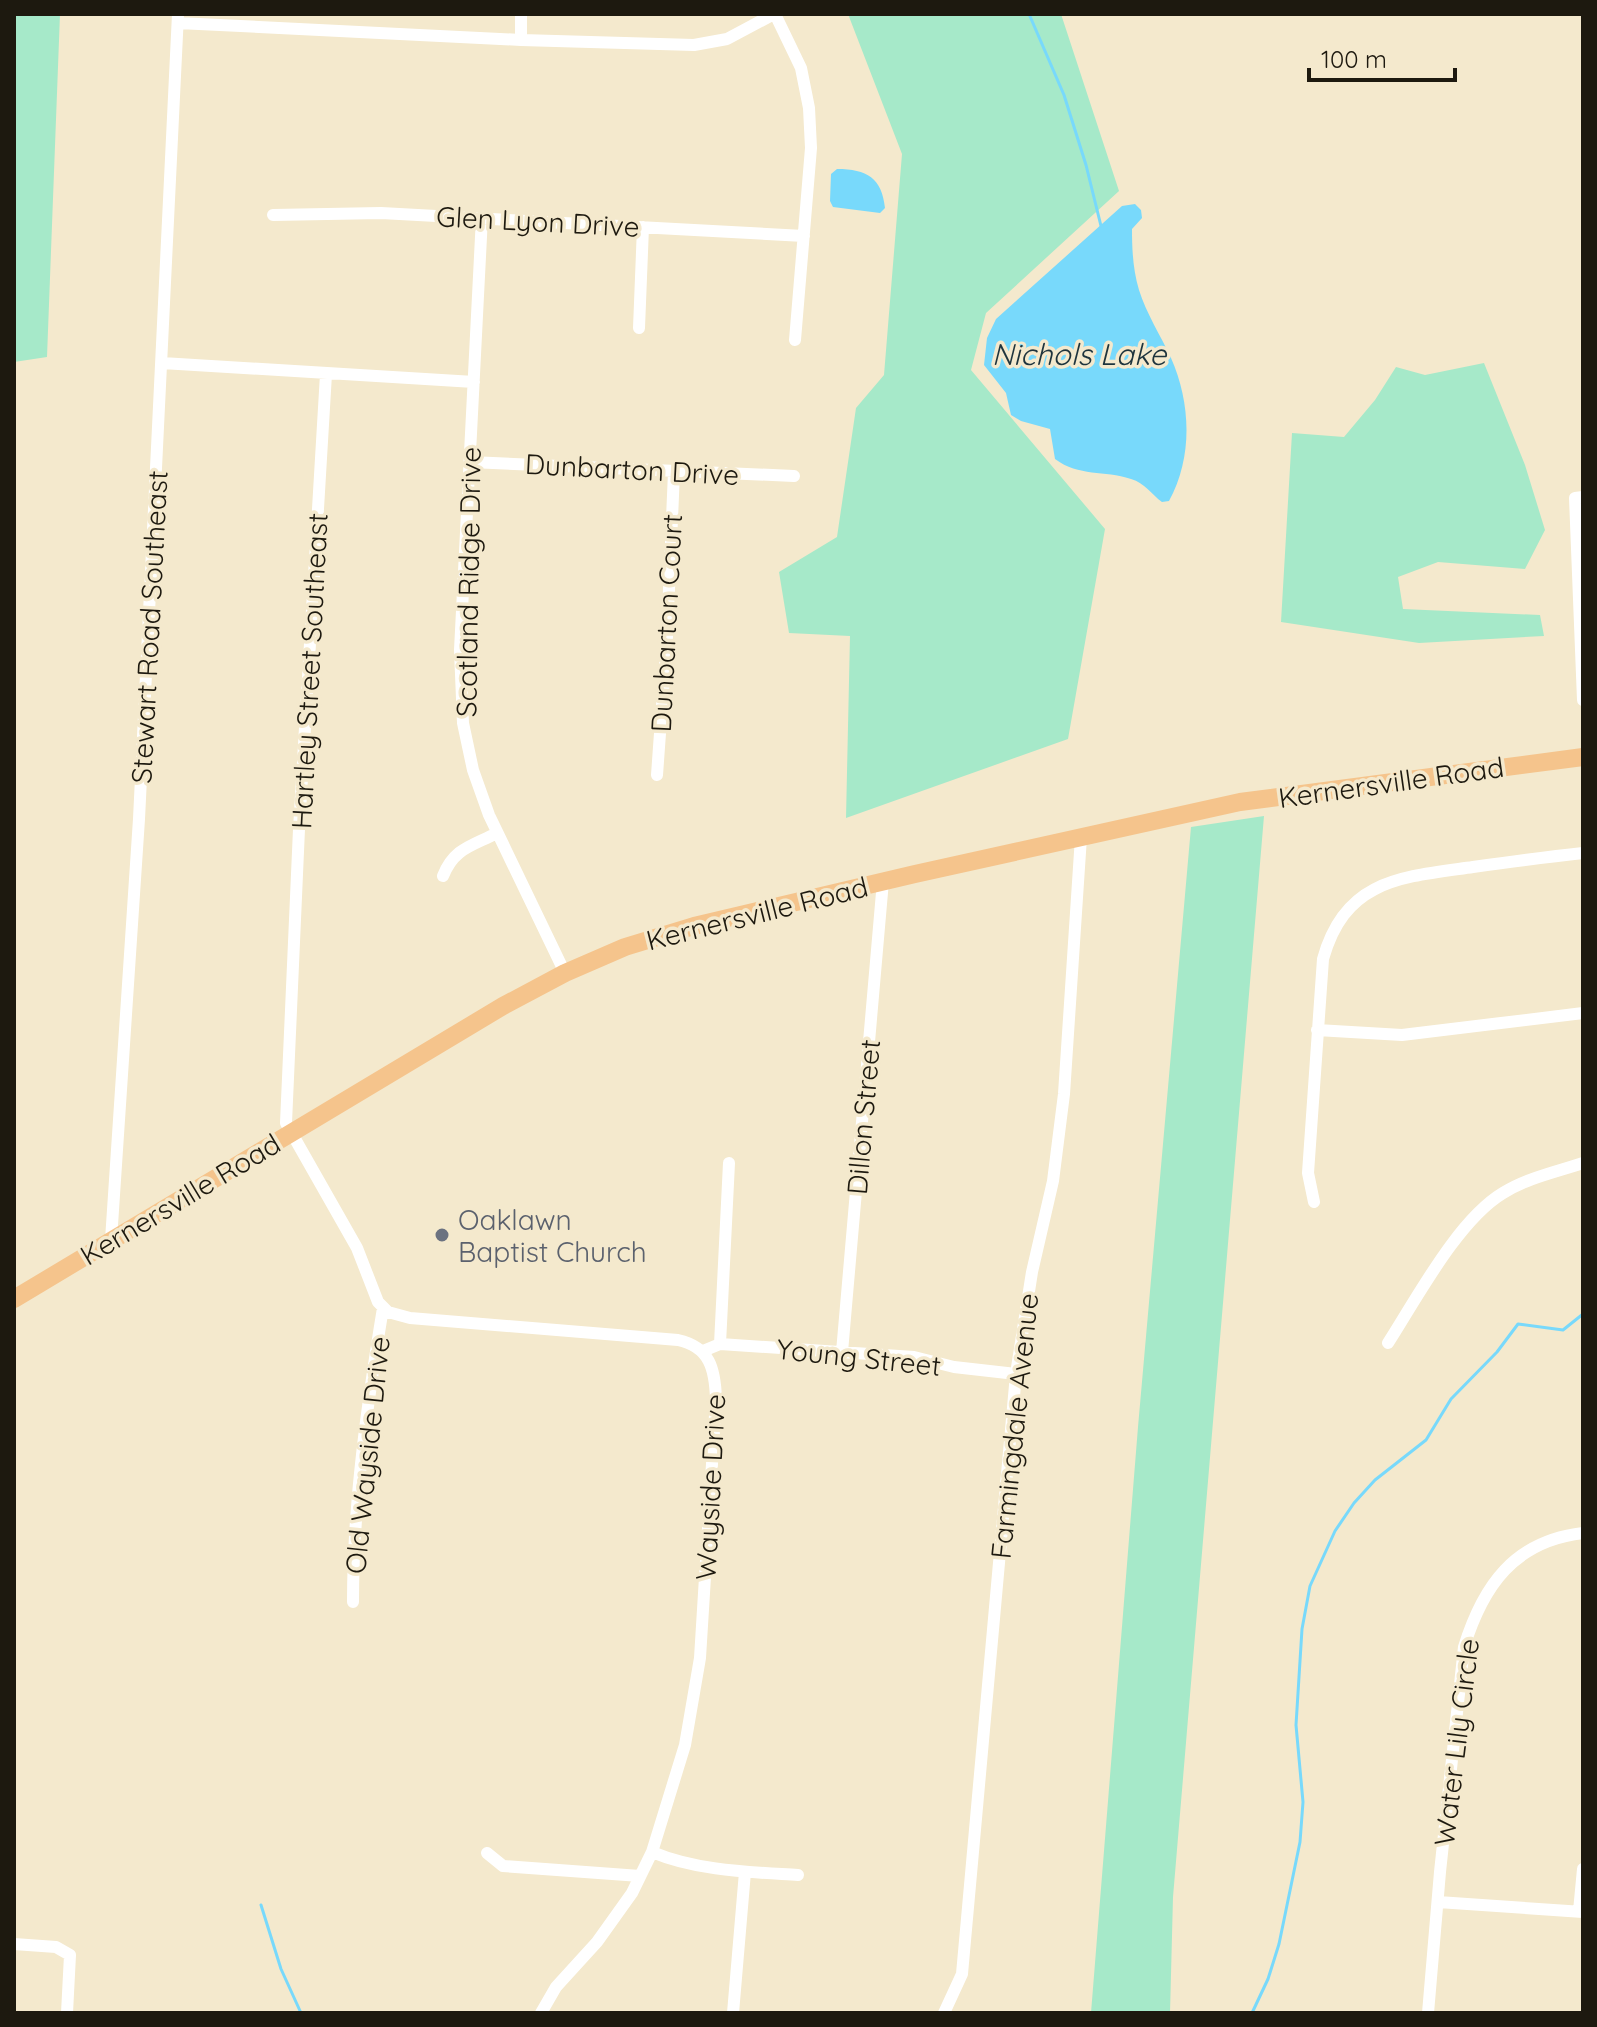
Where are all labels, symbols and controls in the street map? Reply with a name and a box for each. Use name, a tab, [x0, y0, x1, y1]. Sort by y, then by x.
scale bar	[1309, 32, 1455, 82]
text: 100 m	[1321, 44, 1387, 74]
street label: Glen Lyon Drive	[435, 198, 641, 244]
water label: Nichols Lake	[992, 335, 1167, 373]
street label: Dunbarton Drive	[524, 446, 740, 492]
street label: Scotland Ridge Drive	[448, 447, 488, 717]
street label: Stewart Road Southeast	[123, 470, 175, 784]
street label: Hartley Street Southeast	[283, 512, 335, 830]
street label: Dunbarton Court	[643, 513, 689, 733]
street label: Kernersville Road	[1276, 749, 1506, 815]
street label: Kernersville Road	[643, 869, 871, 957]
street label: Dillon Street	[839, 1038, 887, 1196]
street label: Kernersville Road	[74, 1125, 286, 1273]
place label: Oaklawn Baptist Church	[458, 1202, 647, 1269]
marker: Oaklawn Baptist Church	[433, 1226, 451, 1244]
street label: Farmingdale Avenue	[983, 1291, 1045, 1561]
street label: Young Street	[775, 1331, 943, 1383]
street label: Old Wayside Drive	[337, 1335, 397, 1575]
street label: Wayside Drive	[688, 1393, 732, 1581]
street label: Water Lily Circle	[1426, 1636, 1486, 1848]

